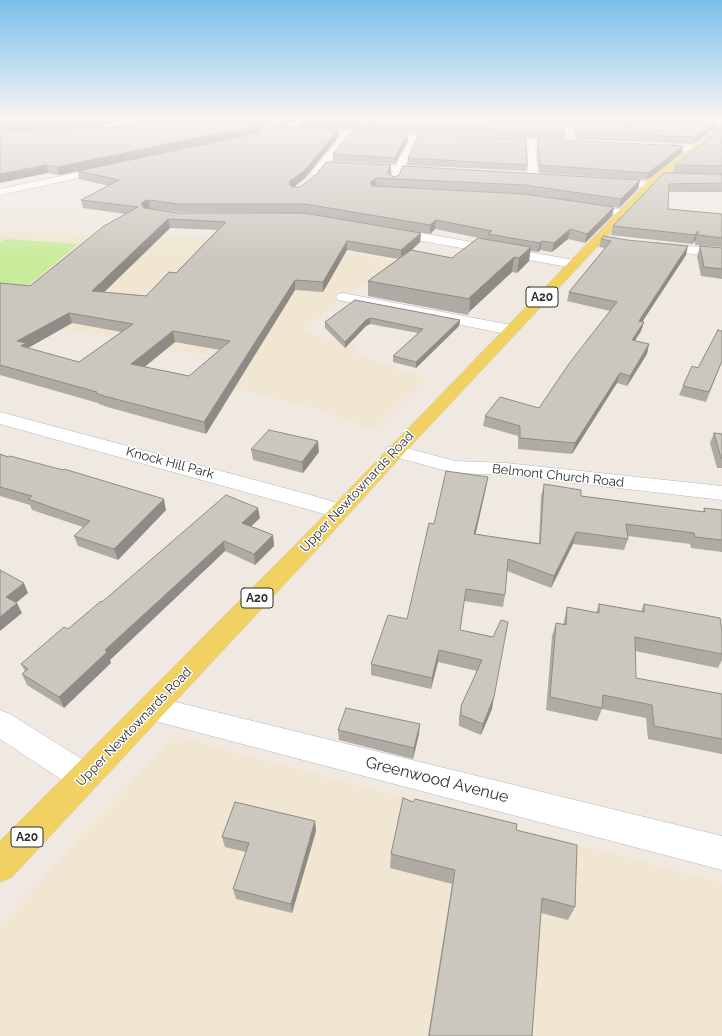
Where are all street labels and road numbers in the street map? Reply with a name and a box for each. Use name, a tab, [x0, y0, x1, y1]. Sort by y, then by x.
road number: A20	[526, 287, 558, 307]
street label: Upper Newtownards Road	[297, 428, 417, 556]
street label: Knock Hill Park	[124, 444, 216, 482]
street label: Belmont Church Road	[491, 461, 625, 491]
road number: A20	[241, 588, 273, 608]
street label: Upper Newtownards Road	[73, 664, 195, 790]
street label: Greenwood Avenue	[364, 753, 510, 807]
road number: A20	[11, 827, 43, 847]

